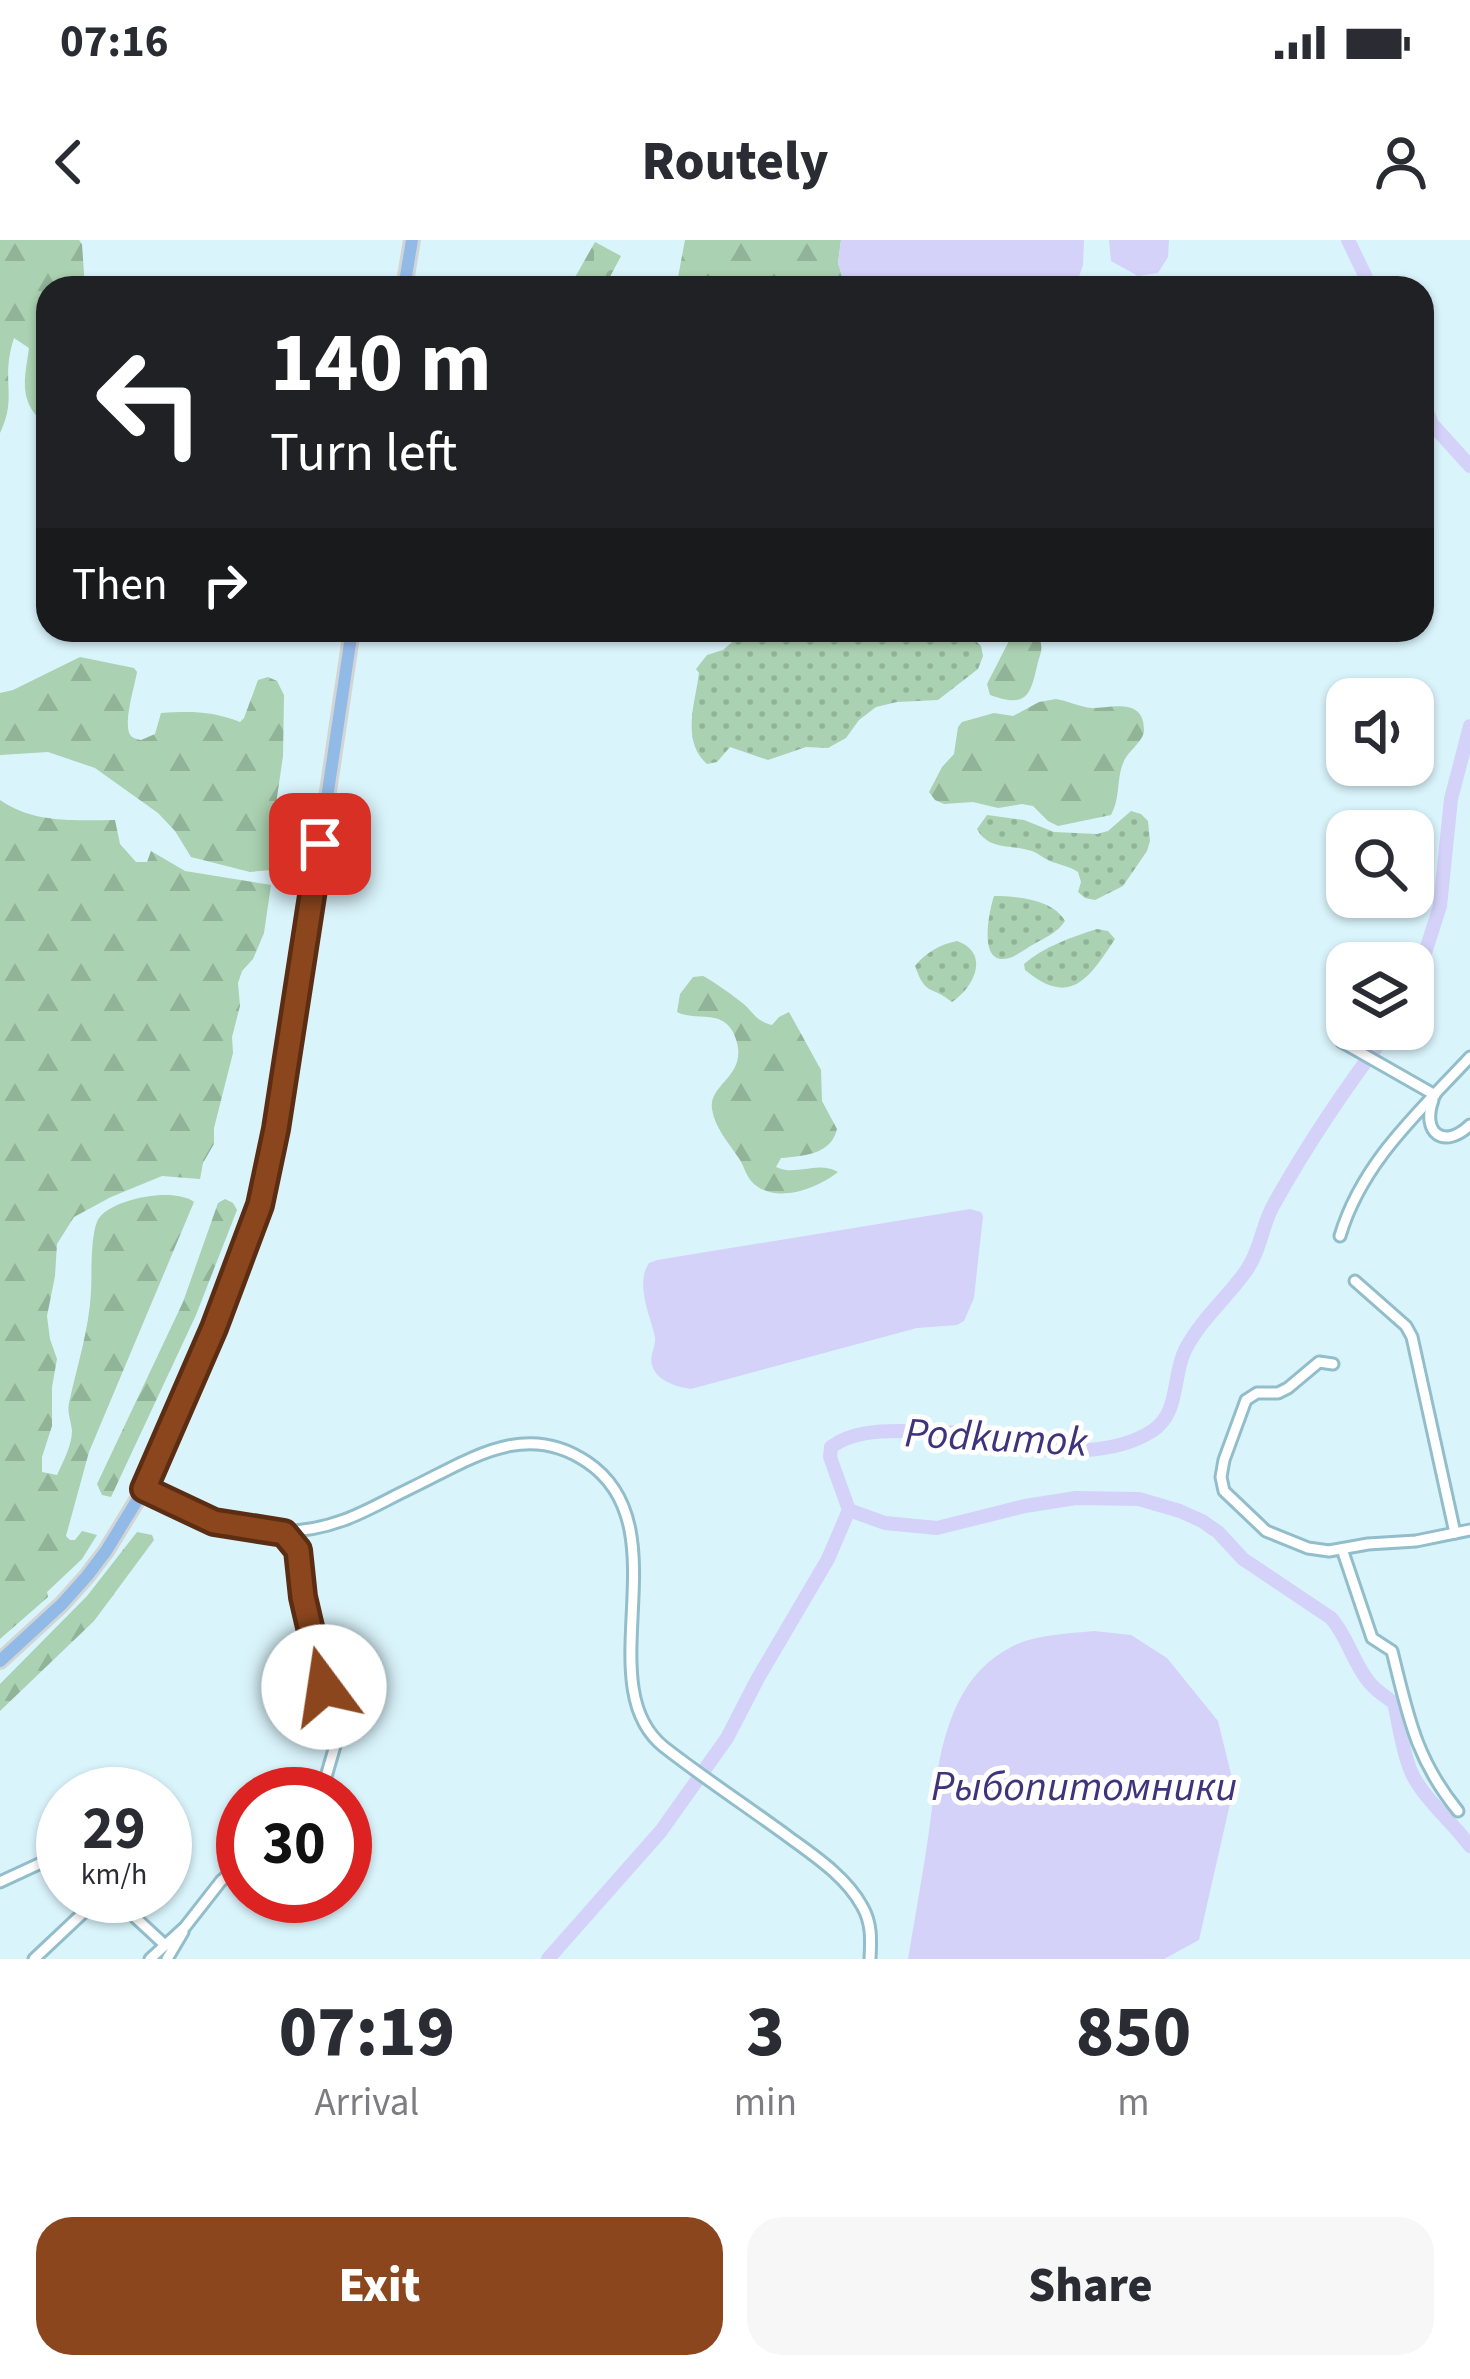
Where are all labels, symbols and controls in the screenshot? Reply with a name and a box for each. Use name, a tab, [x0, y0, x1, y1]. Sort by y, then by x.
text: 07:16	[60, 10, 169, 74]
text: Routely	[642, 124, 828, 201]
icon: back	[36, 129, 102, 195]
icon: person	[1368, 129, 1434, 195]
text: 140 m	[270, 304, 492, 424]
icon: left	[72, 324, 228, 480]
text: Turn left	[270, 415, 457, 492]
icon: right	[192, 552, 258, 618]
text: Then	[72, 553, 168, 617]
map controls	[1326, 678, 1434, 1050]
button: sound	[1326, 678, 1434, 786]
pin	[269, 793, 371, 895]
button: search	[1326, 810, 1434, 918]
icon: arrive	[287, 811, 353, 877]
button: layers	[1326, 942, 1434, 1050]
water label: Podkumok	[903, 1403, 1090, 1473]
position arrow	[261, 1624, 387, 1750]
water label: Рыбопитомники	[931, 1757, 1237, 1817]
speed limit sign: 30	[216, 1767, 372, 1923]
text: 29	[82, 1787, 146, 1872]
text: km/h	[81, 1853, 147, 1896]
text: 07:19	[279, 1981, 455, 2084]
text: 3	[746, 1981, 785, 2084]
text: 850	[1076, 1981, 1191, 2084]
text: Arrival	[314, 2075, 419, 2131]
text: min	[734, 2075, 797, 2131]
text: m	[1117, 2075, 1150, 2131]
button: Exit	[36, 2217, 723, 2355]
button: Share	[747, 2217, 1434, 2355]

